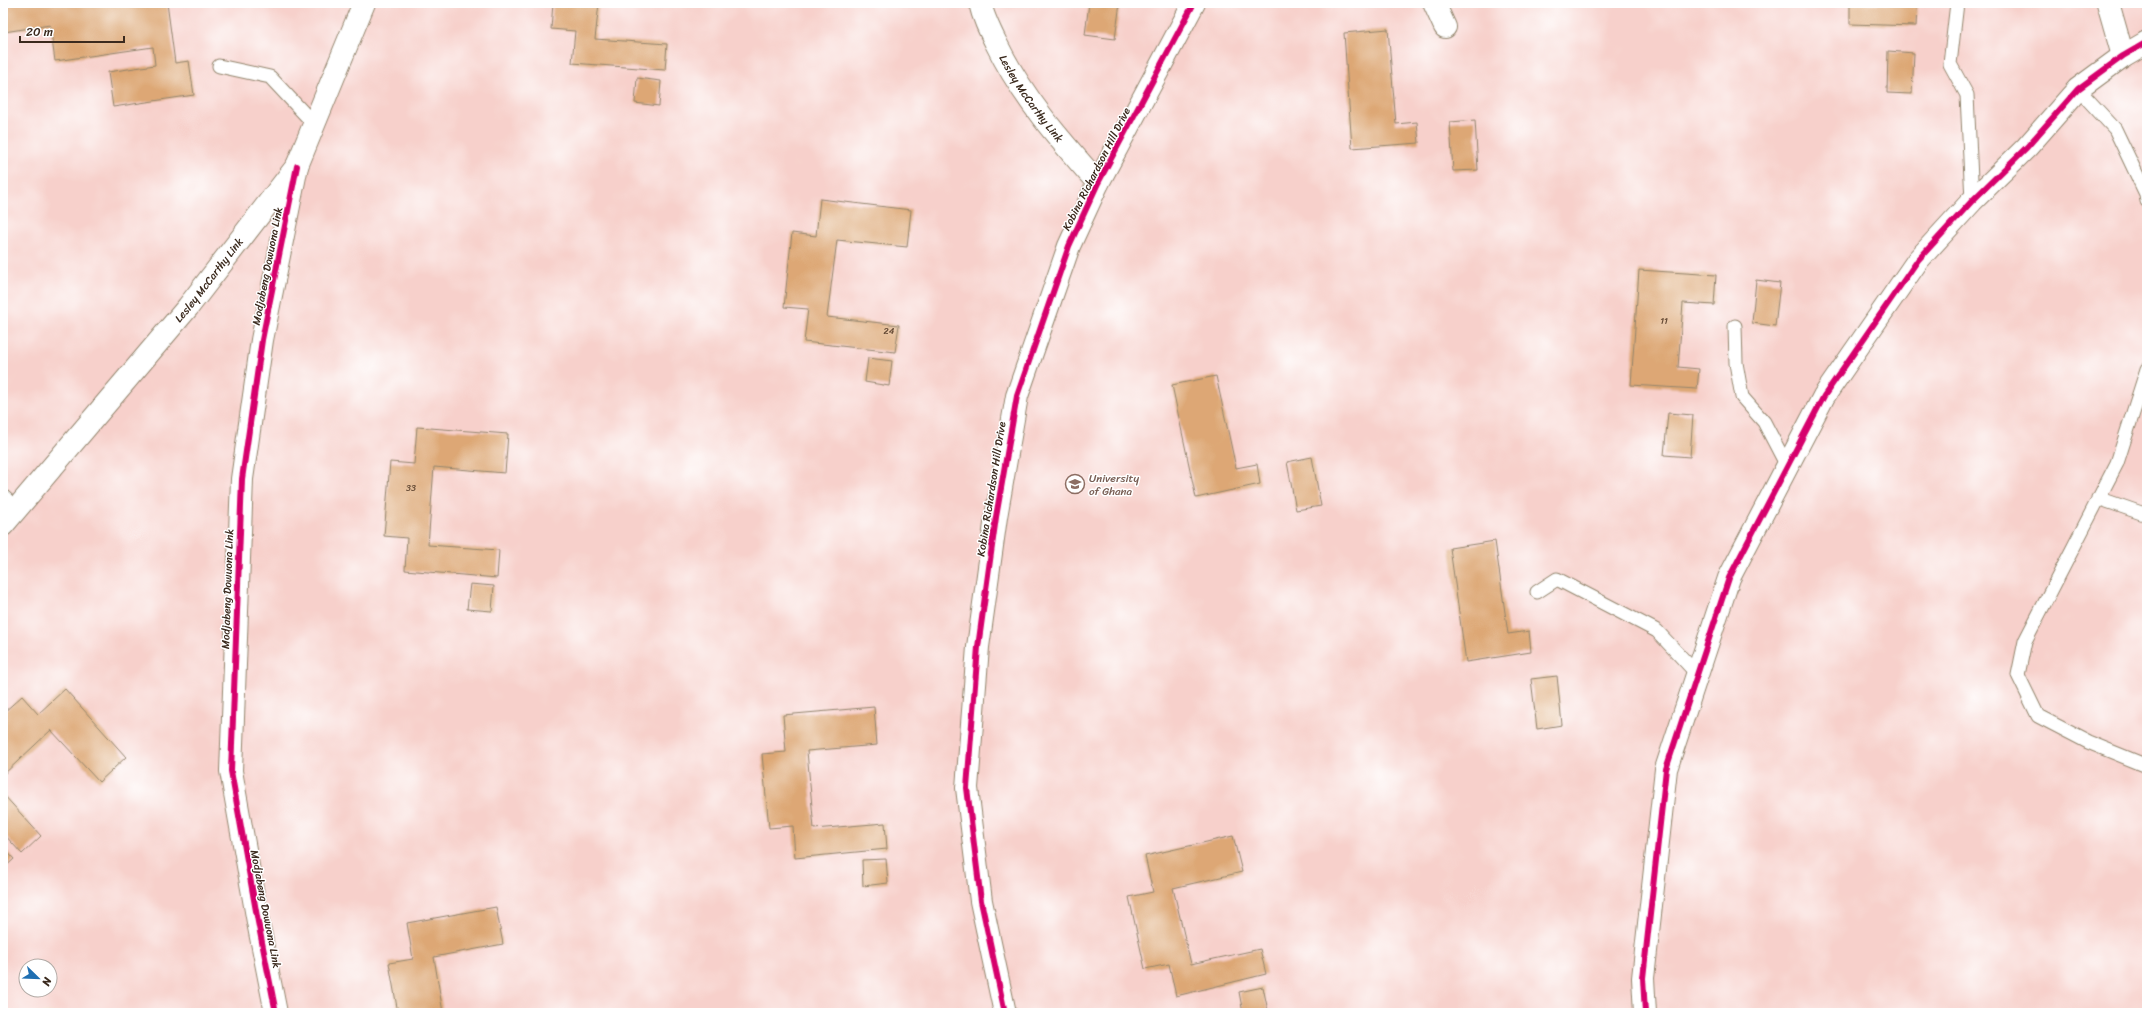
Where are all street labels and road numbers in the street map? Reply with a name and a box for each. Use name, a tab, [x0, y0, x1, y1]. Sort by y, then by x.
street label: Lesley McCarthy Link	[994, 51, 1068, 147]
street label: Kobina Richardson Hill Drive	[1057, 104, 1136, 234]
street label: Modjabeng Dowuona Link	[247, 205, 288, 327]
street label: Lesley McCarthy Link	[170, 234, 248, 327]
street label: Kobina Richardson Hill Drive	[971, 420, 1012, 558]
street label: Modjabeng Dowuona Link	[216, 528, 239, 649]
street label: Modjabeng Dowuona Link	[245, 848, 286, 970]

